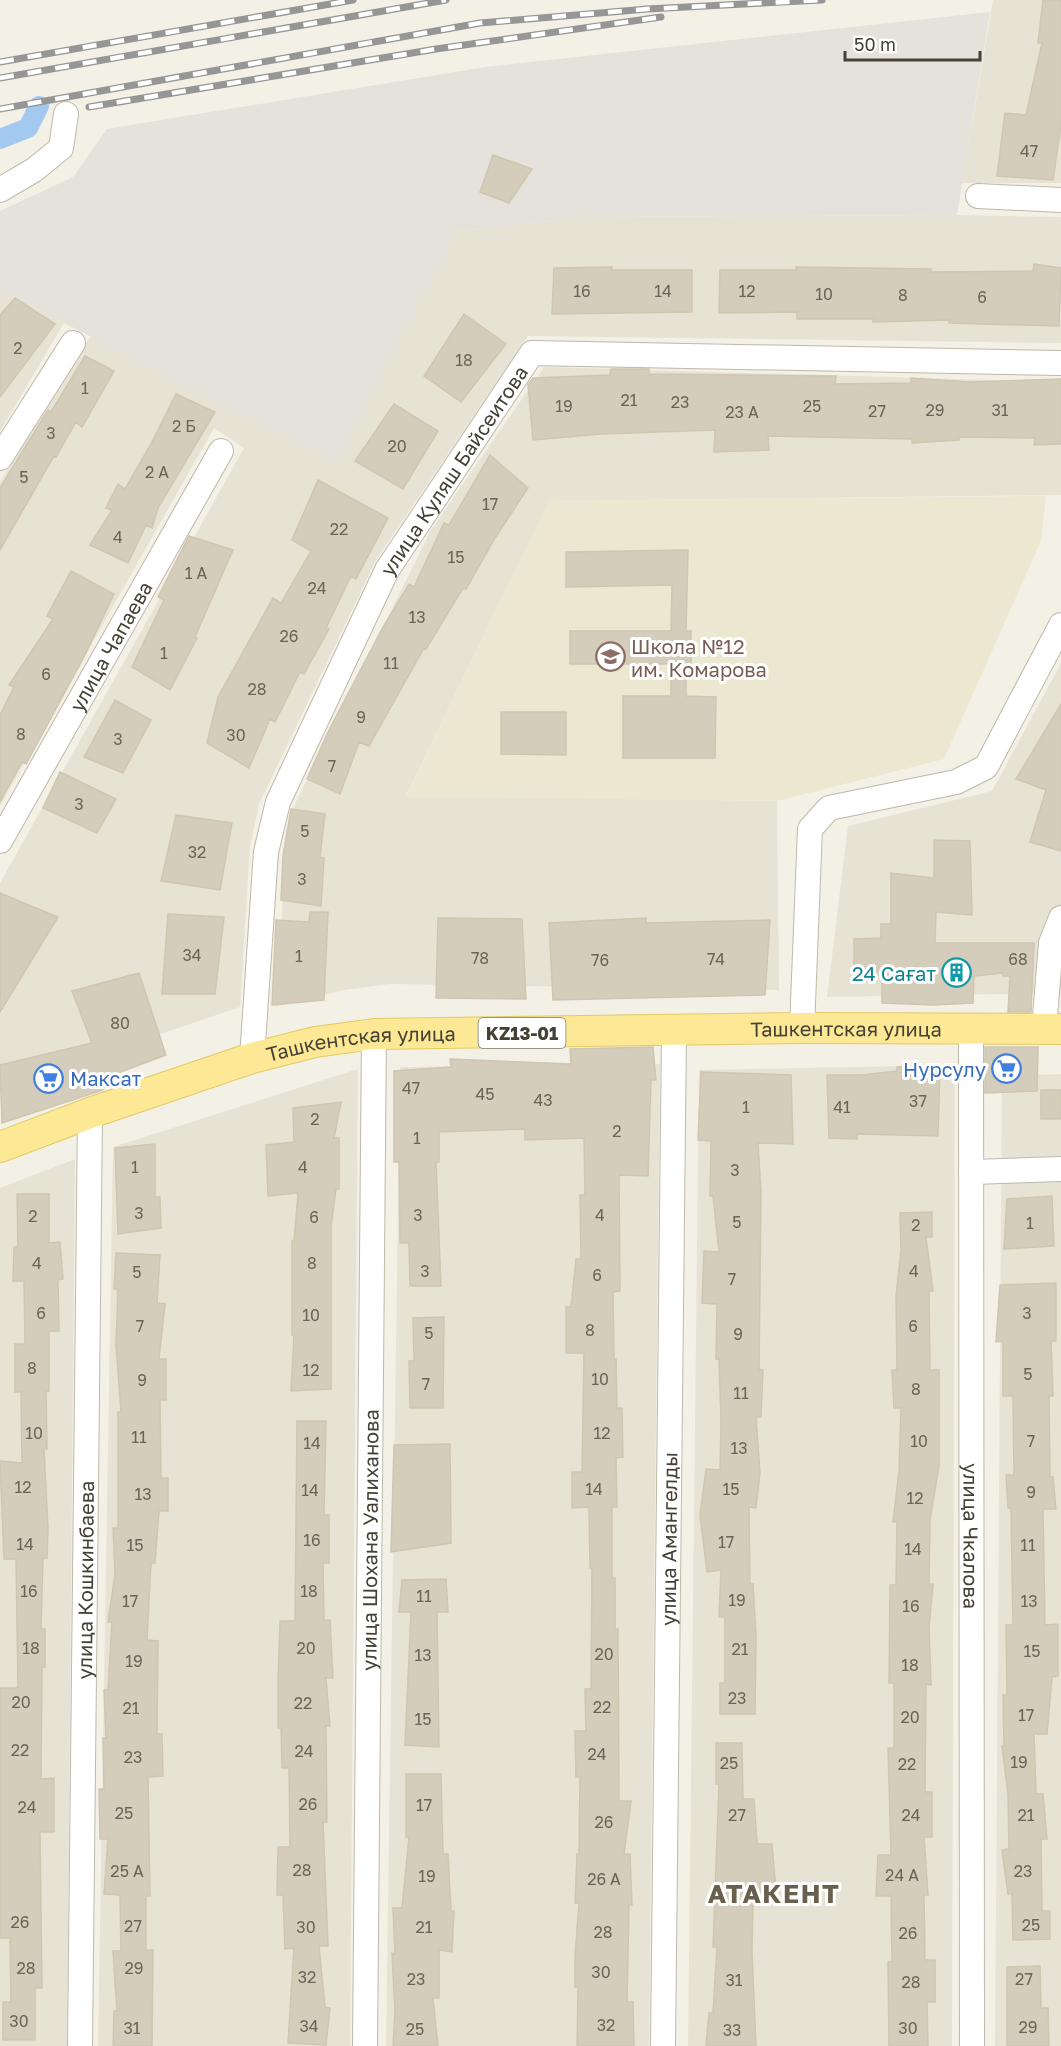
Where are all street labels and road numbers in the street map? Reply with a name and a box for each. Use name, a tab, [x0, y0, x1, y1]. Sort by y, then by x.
street label: улица Куляш Байсеитова	[375, 361, 532, 580]
street label: улица Чапаева	[64, 577, 157, 716]
street label: Ташкентская улица	[750, 1016, 942, 1041]
road number: KZ13-01	[478, 1018, 566, 1048]
street label: Ташкентская улица	[264, 1021, 456, 1066]
street label: улица Шохана Уалиханова	[356, 1409, 383, 1671]
street label: улица Амангелды	[656, 1452, 681, 1626]
street label: улица Чкалова	[959, 1463, 984, 1609]
street label: улица Кошкинбаева	[72, 1480, 98, 1680]

